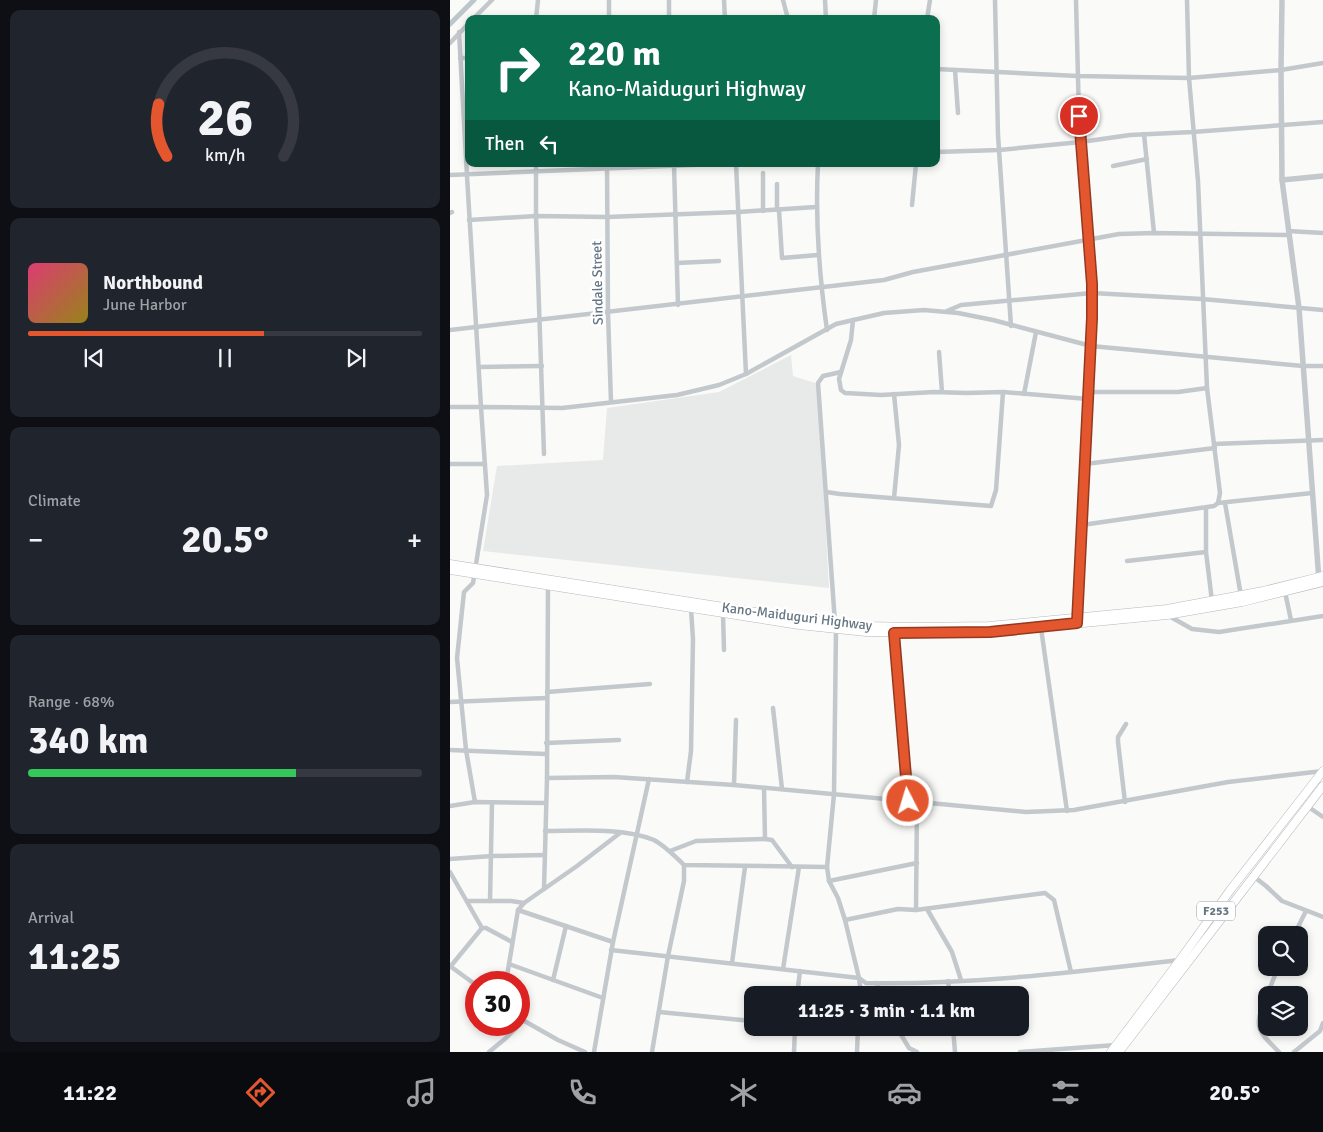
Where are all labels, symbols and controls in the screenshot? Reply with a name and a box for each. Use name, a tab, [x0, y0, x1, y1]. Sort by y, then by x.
text: 220 m	[568, 32, 661, 75]
icon: right	[485, 35, 550, 100]
text: Kano-Maiduguri Highway	[568, 75, 806, 102]
text: 26	[197, 86, 253, 150]
pin	[1058, 95, 1100, 137]
icon: arrive	[1065, 102, 1093, 130]
icon: left	[535, 130, 563, 158]
text: Then	[485, 132, 525, 156]
text: km/h	[205, 144, 245, 166]
street label: Sindale Street	[588, 241, 607, 325]
text: Northbound	[103, 271, 203, 295]
text: June Harbor	[103, 295, 187, 315]
icon: previous	[80, 344, 108, 372]
icon: pause	[211, 344, 239, 372]
icon: next	[342, 344, 370, 372]
text: Climate	[28, 491, 81, 511]
text: 20.5°	[181, 516, 269, 563]
text: −	[28, 523, 43, 557]
text: +	[407, 523, 422, 557]
street label: Kano-Maiduguri Highway	[721, 599, 874, 634]
text: Range · 68%	[28, 692, 114, 712]
text: 340 km	[28, 717, 149, 764]
position arrow	[881, 774, 933, 826]
road number: F253	[1197, 901, 1235, 920]
text: Arrival	[28, 908, 74, 928]
map controls	[1258, 926, 1308, 1036]
button: search	[1258, 926, 1308, 976]
text: 11:25	[28, 933, 121, 980]
speed limit sign: 30	[465, 971, 530, 1036]
button: layers	[1258, 986, 1308, 1036]
text: 11:25 · 3 min · 1.1 km	[798, 999, 975, 1023]
icon: directions	[243, 1075, 278, 1110]
icon: music	[404, 1075, 439, 1110]
icon: phone	[565, 1075, 600, 1110]
icon: climate	[726, 1075, 761, 1110]
icon: car	[887, 1075, 922, 1110]
icon: filters	[1048, 1075, 1083, 1110]
text: 11:22	[63, 1079, 117, 1106]
text: 20.5°	[1209, 1079, 1260, 1106]

